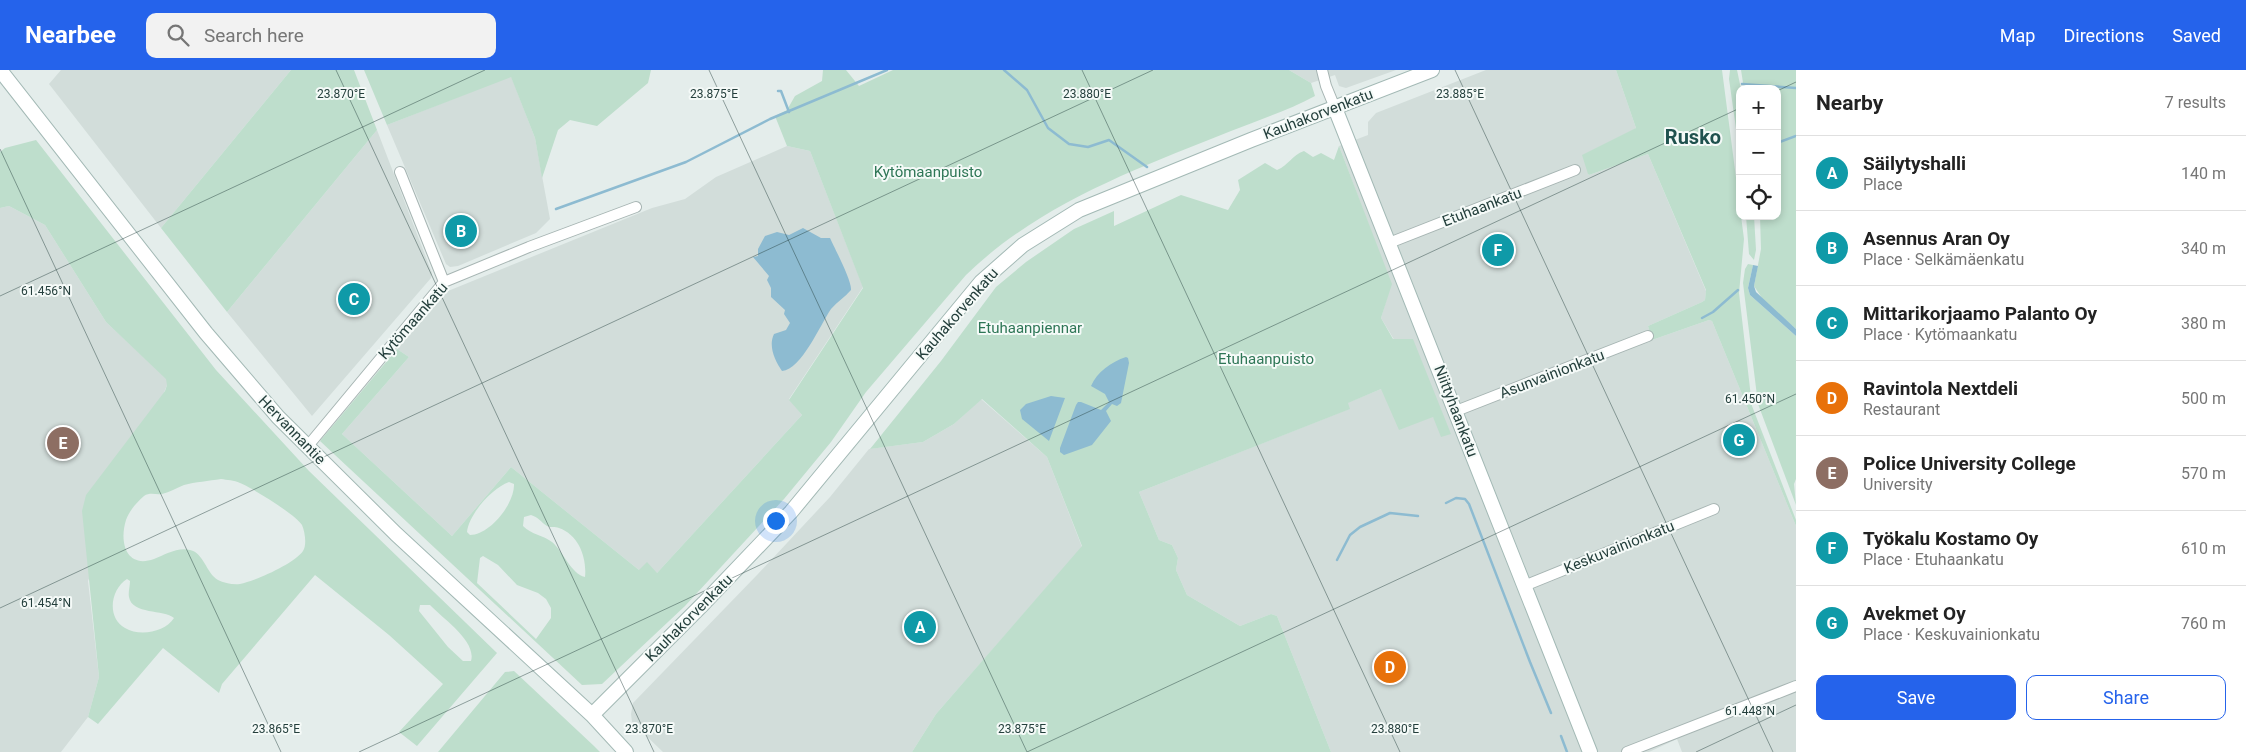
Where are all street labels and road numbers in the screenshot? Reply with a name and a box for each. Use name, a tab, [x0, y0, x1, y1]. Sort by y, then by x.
street label: Kauhakorvenkatu	[1261, 85, 1375, 143]
street label: Etuhaankatu	[1440, 184, 1524, 230]
street label: Kauhakorvenkatu	[912, 264, 1002, 364]
street label: Kytömaankatu	[375, 279, 451, 363]
street label: Asunvainionkatu	[1497, 346, 1607, 402]
street label: Niittyhaankatu	[1430, 363, 1482, 459]
street label: Hervannantie	[255, 392, 329, 468]
street label: Keskuvainionkatu	[1561, 517, 1677, 577]
street label: Kauhakorvenkatu	[642, 571, 736, 665]

